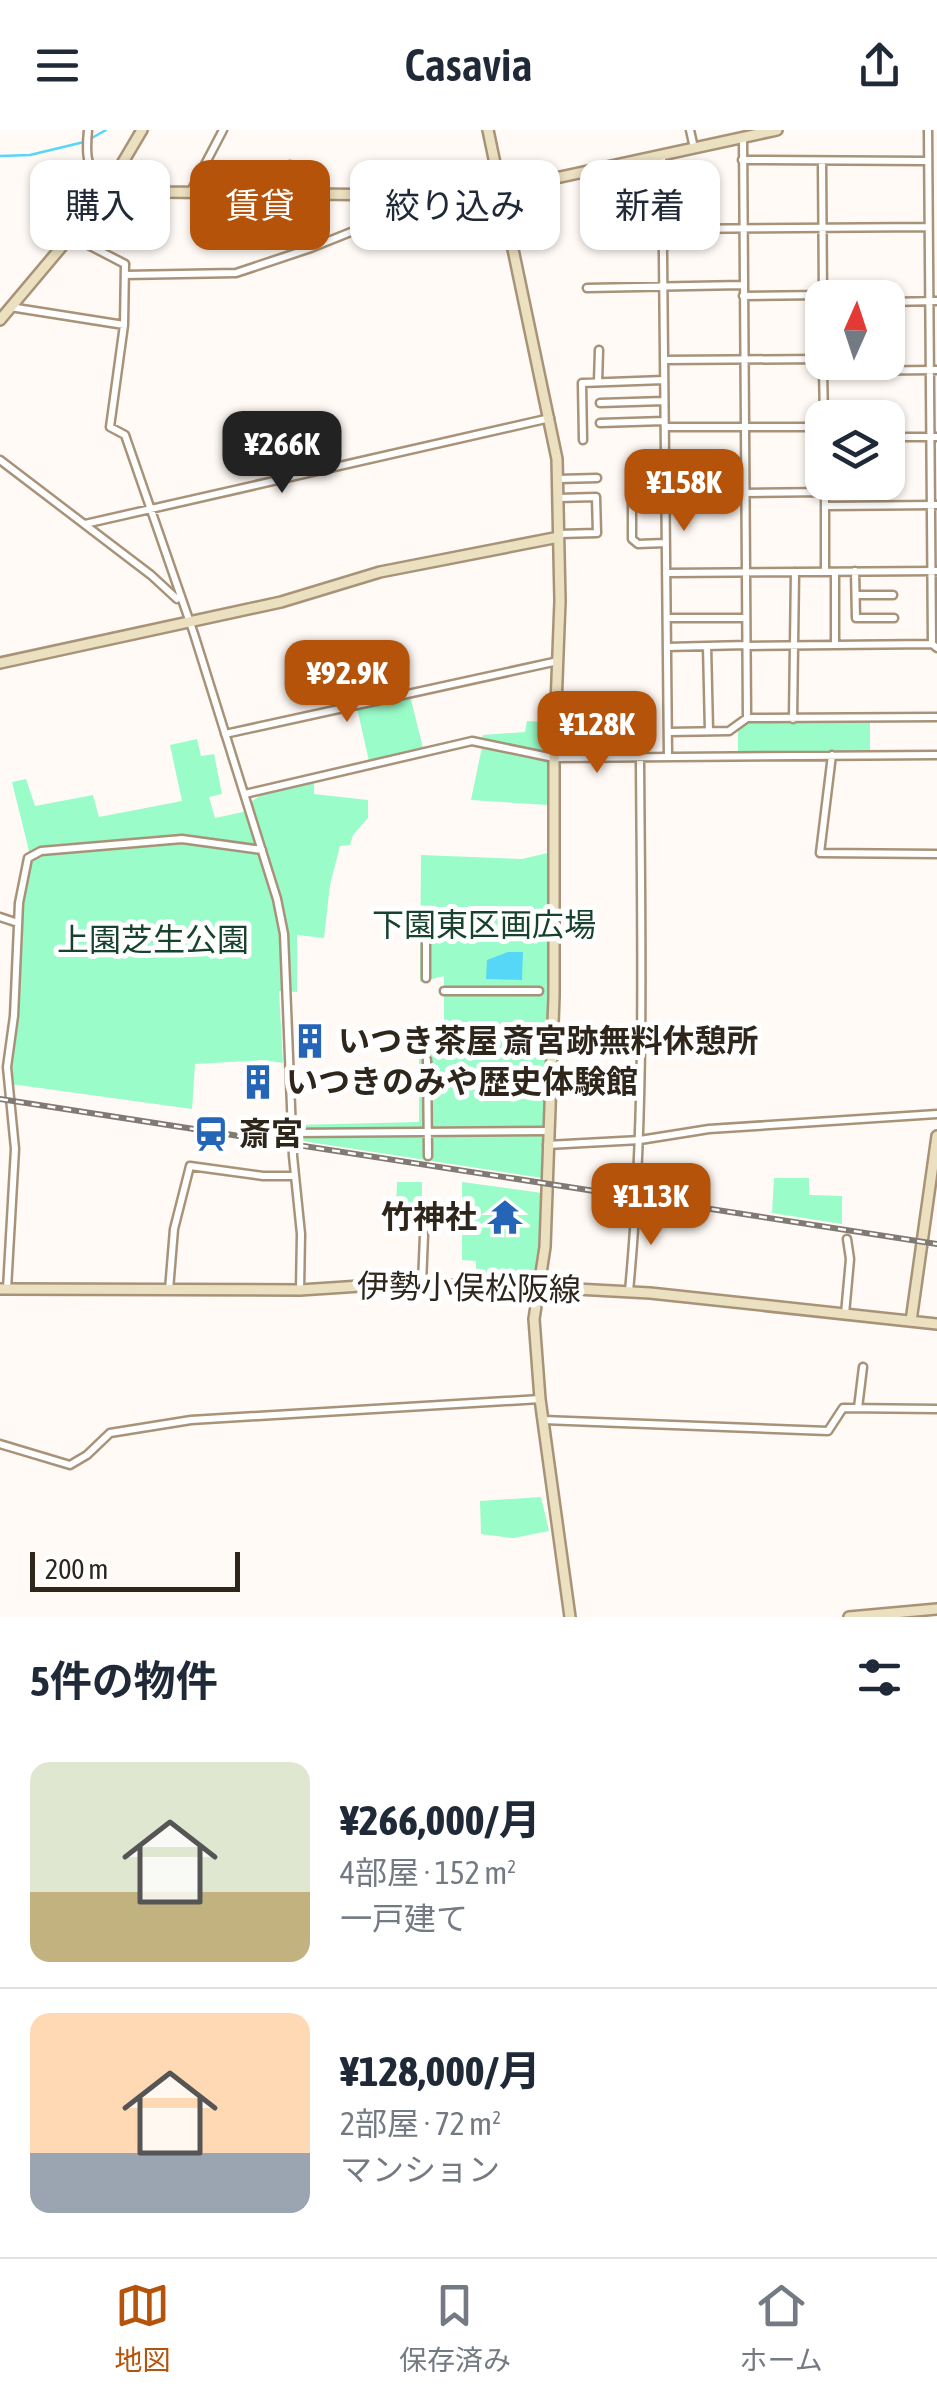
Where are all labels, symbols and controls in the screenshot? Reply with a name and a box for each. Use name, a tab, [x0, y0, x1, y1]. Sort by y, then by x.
icon: menu	[30, 38, 85, 93]
icon: share	[852, 38, 907, 93]
text: Casavia	[405, 39, 532, 91]
chip: 購入	[30, 160, 170, 250]
chip: 賃貸	[190, 160, 330, 250]
chip: 絞り込み	[350, 160, 560, 250]
chip: 新着	[580, 160, 720, 250]
north arrow	[805, 280, 905, 380]
map controls	[805, 280, 905, 500]
button: layers	[805, 400, 905, 500]
pin: ¥266K	[212, 411, 352, 496]
text: ¥266K	[244, 425, 320, 462]
pin: ¥158K	[614, 449, 754, 534]
text: ¥158K	[646, 463, 722, 500]
pin: ¥92.9K	[266, 640, 428, 725]
text: ¥92.9K	[307, 654, 387, 691]
pin: ¥128K	[527, 691, 667, 776]
text: ¥128K	[559, 705, 635, 742]
park label: 下園東区画広場	[372, 906, 596, 943]
park label: 上園芝生公園	[57, 921, 249, 958]
building icon: いつき茶屋 斎宮跡無料休憩所	[291, 1022, 329, 1060]
place label: いつき茶屋 斎宮跡無料休憩所	[338, 1022, 758, 1059]
building icon: いつきのみや歴史体験館	[239, 1063, 277, 1101]
place label: いつきのみや歴史体験館	[286, 1063, 638, 1100]
station icon: 斎宮	[192, 1115, 230, 1153]
place label: 斎宮	[239, 1115, 303, 1152]
pin: ¥113K	[581, 1163, 721, 1248]
text: ¥113K	[613, 1177, 689, 1214]
place label: 竹神社	[381, 1198, 477, 1235]
temple icon: 竹神社	[486, 1198, 524, 1236]
street label: 伊勢小俣松阪線	[357, 1267, 581, 1308]
scale bar	[30, 1547, 240, 1592]
text: 200 m	[45, 1553, 108, 1585]
icon: filters	[852, 1650, 907, 1705]
text: 5件の物件	[30, 1657, 218, 1705]
text: ¥266,000/月	[340, 1796, 541, 1844]
icon: home	[110, 1802, 230, 1922]
text: 4部屋 · 152 m²	[340, 1854, 516, 1891]
text: 一戸建て	[340, 1900, 468, 1937]
text: ¥128,000/月	[340, 2047, 541, 2095]
icon: home	[110, 2053, 230, 2173]
text: 2部屋 · 72 m²	[340, 2105, 501, 2142]
text: マンション	[340, 2151, 500, 2188]
tab: 地図	[114, 2278, 170, 2378]
tab: 保存済み	[399, 2278, 511, 2378]
tab: ホーム	[740, 2278, 823, 2378]

